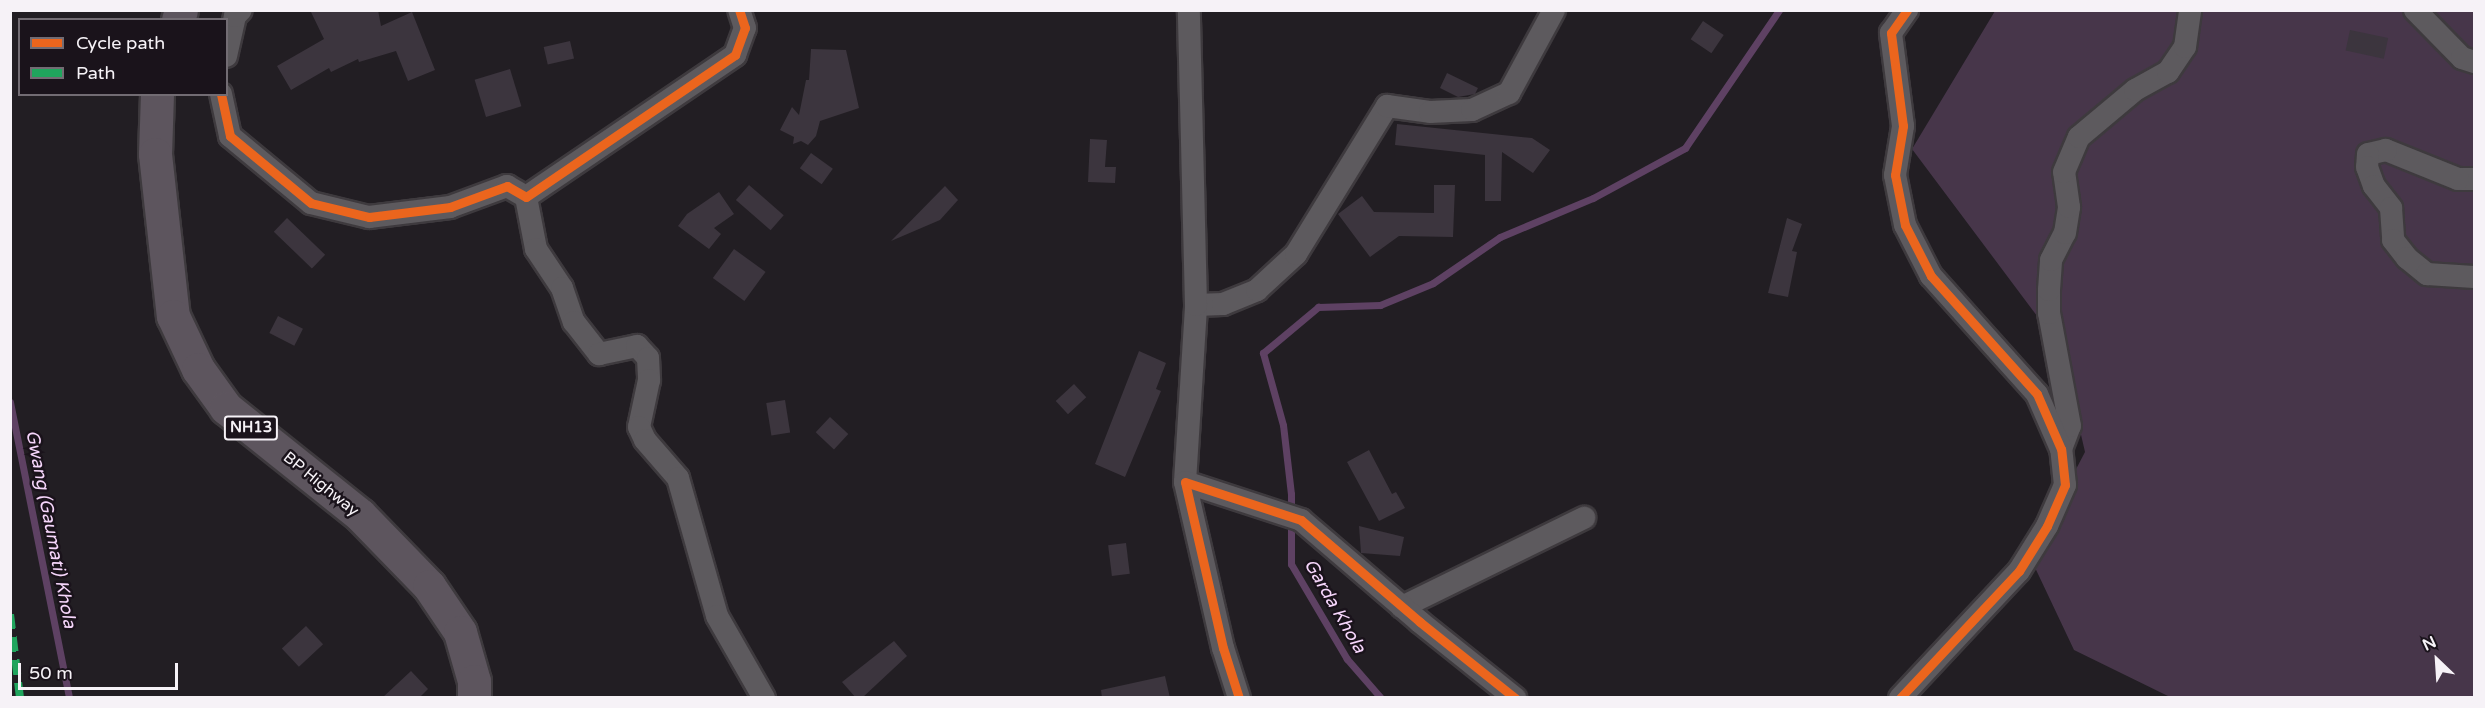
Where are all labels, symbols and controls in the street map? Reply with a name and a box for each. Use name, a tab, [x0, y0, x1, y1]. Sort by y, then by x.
legend	[18, 18, 228, 96]
text: Cycle path	[76, 32, 165, 54]
text: Path	[76, 62, 115, 84]
road number: NH13	[222, 416, 280, 440]
water label: Gwang (Gaumati) Khola	[21, 428, 81, 630]
street label: BP Highway	[279, 448, 363, 520]
water label: Garda Khola	[1299, 555, 1371, 657]
north arrow	[2407, 630, 2467, 690]
text: N	[2419, 632, 2439, 655]
scale bar	[21, 651, 182, 689]
text: 50 m	[29, 662, 73, 684]

